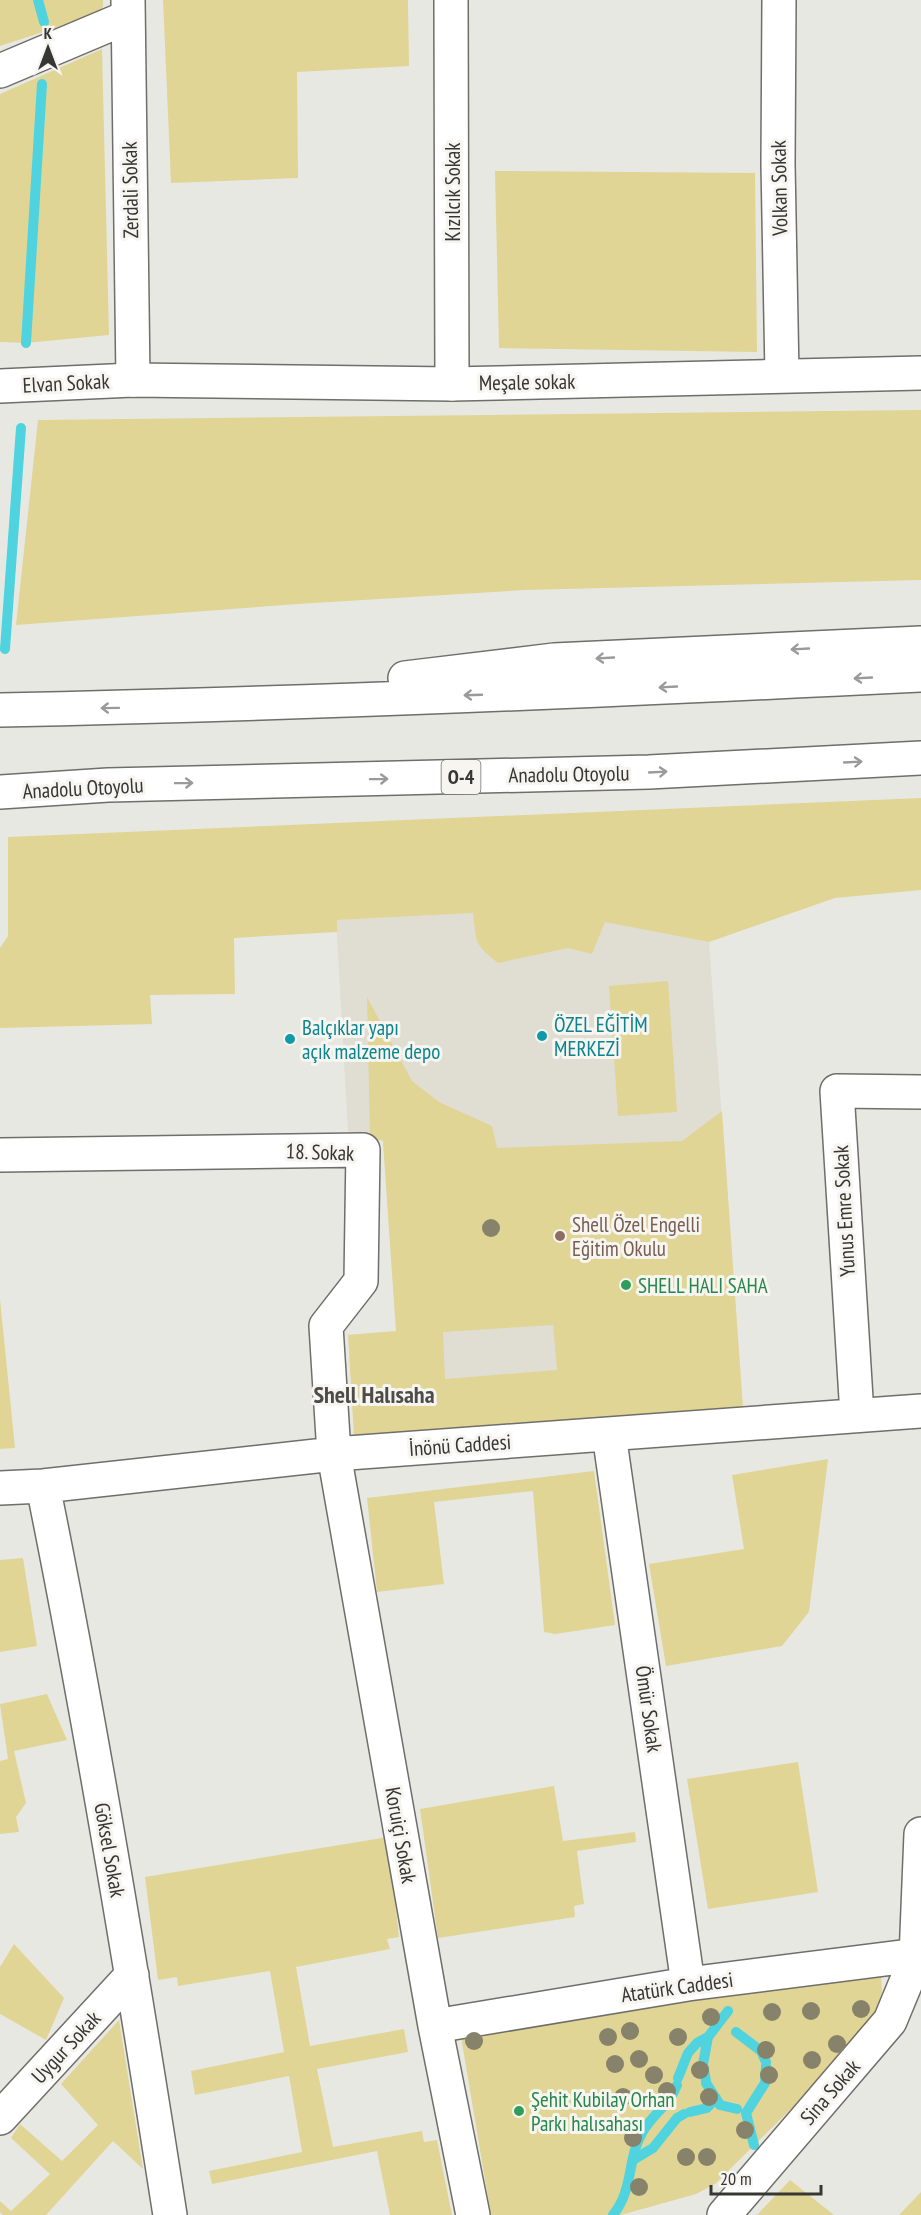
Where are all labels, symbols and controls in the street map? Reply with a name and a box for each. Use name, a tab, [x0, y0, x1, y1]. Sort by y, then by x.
north arrow	[18, 18, 78, 78]
text: K	[44, 23, 53, 43]
street label: Volkan Sokak	[765, 140, 793, 237]
street label: Zerdali Sokak	[116, 141, 144, 239]
street label: Kızılcık Sokak	[439, 143, 466, 241]
street label: Elvan Sokak	[22, 367, 110, 399]
street label: Meşale sokak	[479, 368, 575, 396]
one-way arrow	[790, 643, 810, 655]
one-way arrow	[595, 652, 615, 663]
one-way arrow	[853, 672, 873, 683]
one-way arrow	[658, 682, 678, 693]
one-way arrow	[463, 689, 483, 700]
one-way arrow	[101, 702, 121, 714]
one-way arrow	[842, 756, 862, 767]
street label: Anadolu Otoyolu	[508, 759, 630, 789]
road number: O-4	[442, 760, 480, 794]
one-way arrow	[648, 766, 668, 777]
street label: Anadolu Otoyolu	[22, 771, 144, 805]
one-way arrow	[369, 773, 389, 784]
one-way arrow	[174, 778, 194, 789]
place label: ÖZEL EĞİTİM MERKEZİ	[554, 1011, 648, 1062]
place label: Balçıklar yapı açık malzeme depo	[302, 1014, 440, 1065]
marker: ÖZEL EĞİTİM MERKEZİ	[535, 1029, 549, 1043]
marker: Balçıklar yapı açık malzeme depo	[283, 1032, 297, 1046]
street label: 18. Sokak	[285, 1137, 355, 1167]
street label: Yunus Emre Sokak	[827, 1145, 861, 1277]
place label: Shell Özel Engelli Eğitim Okulu	[572, 1211, 700, 1262]
marker: Shell Özel Engelli Eğitim Okulu	[553, 1229, 567, 1243]
place label: SHELL HALI SAHA	[638, 1272, 768, 1299]
marker: SHELL HALI SAHA	[619, 1278, 633, 1292]
district label: Shell Halısaha	[313, 1379, 435, 1410]
street label: İnönü Caddesi	[408, 1428, 512, 1462]
street label: Ömür Sokak	[630, 1664, 668, 1754]
street label: Koruiçi Sokak	[379, 1785, 423, 1885]
street label: Göksel Sokak	[88, 1801, 132, 1899]
street label: Atatürk Caddesi	[619, 1966, 735, 2008]
street label: Uygur Sokak	[25, 2005, 107, 2089]
street label: Sina Sokak	[794, 2054, 866, 2130]
place label: Şehit Kubilay Orhan Parkı halısahası	[531, 2086, 675, 2137]
marker: Şehit Kubilay Orhan Parkı halısahası	[512, 2104, 526, 2118]
scale bar	[711, 2158, 820, 2196]
text: 20 m	[720, 2167, 752, 2190]

